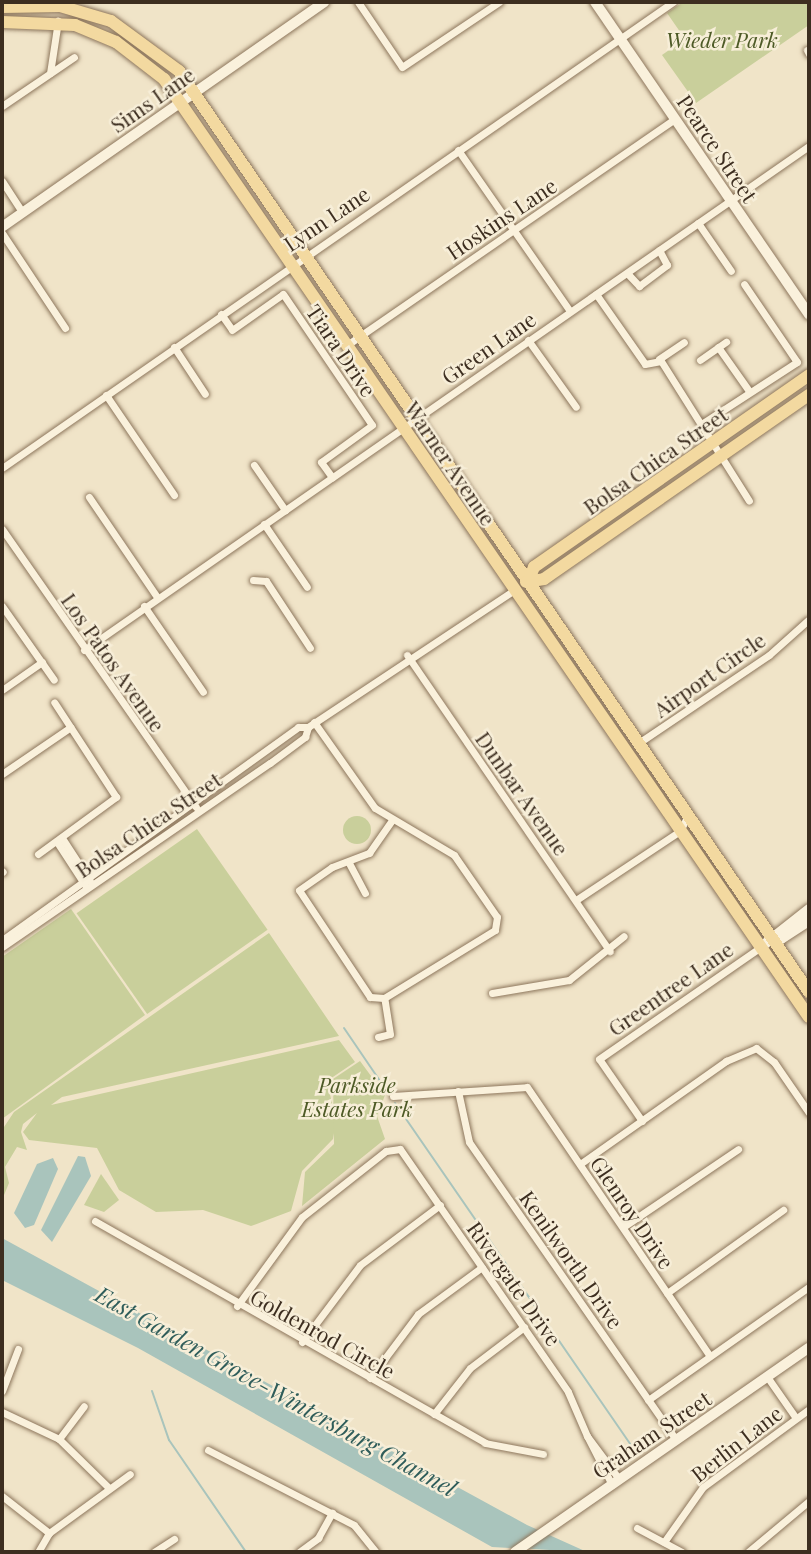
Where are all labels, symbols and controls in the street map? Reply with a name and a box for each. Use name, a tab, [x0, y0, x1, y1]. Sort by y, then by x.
park label: Wieder Park	[666, 26, 778, 52]
street label: Sims Lane	[105, 61, 199, 137]
street label: Pearce Street	[673, 89, 763, 207]
street label: Hoskins Lane	[441, 172, 561, 264]
street label: Lynn Lane	[278, 180, 374, 256]
street label: Tiara Drive	[302, 299, 382, 401]
street label: Green Lane	[436, 306, 540, 388]
street label: Warner Avenue	[400, 396, 502, 530]
street label: Bolsa Chica Street	[578, 401, 732, 519]
street label: Los Patos Avenue	[57, 588, 171, 736]
street label: Airport Circle	[648, 626, 770, 722]
street label: Dunbar Avenue	[471, 726, 575, 860]
street label: Bolsa Chica Street	[70, 766, 226, 882]
street label: Greentree Lane	[603, 936, 737, 1040]
park label: Parkside Estates Park	[301, 1071, 413, 1121]
street label: Glenroy Drive	[586, 1151, 680, 1273]
street label: Kenilworth Drive	[515, 1185, 629, 1333]
street label: Rivergate Drive	[463, 1216, 567, 1350]
water label: East Garden Grove-Wintersburg Channel	[91, 1280, 461, 1502]
street label: Goldenrod Circle	[246, 1283, 400, 1383]
street label: Graham Street	[587, 1385, 715, 1483]
street label: Berlin Lane	[685, 1400, 787, 1486]

